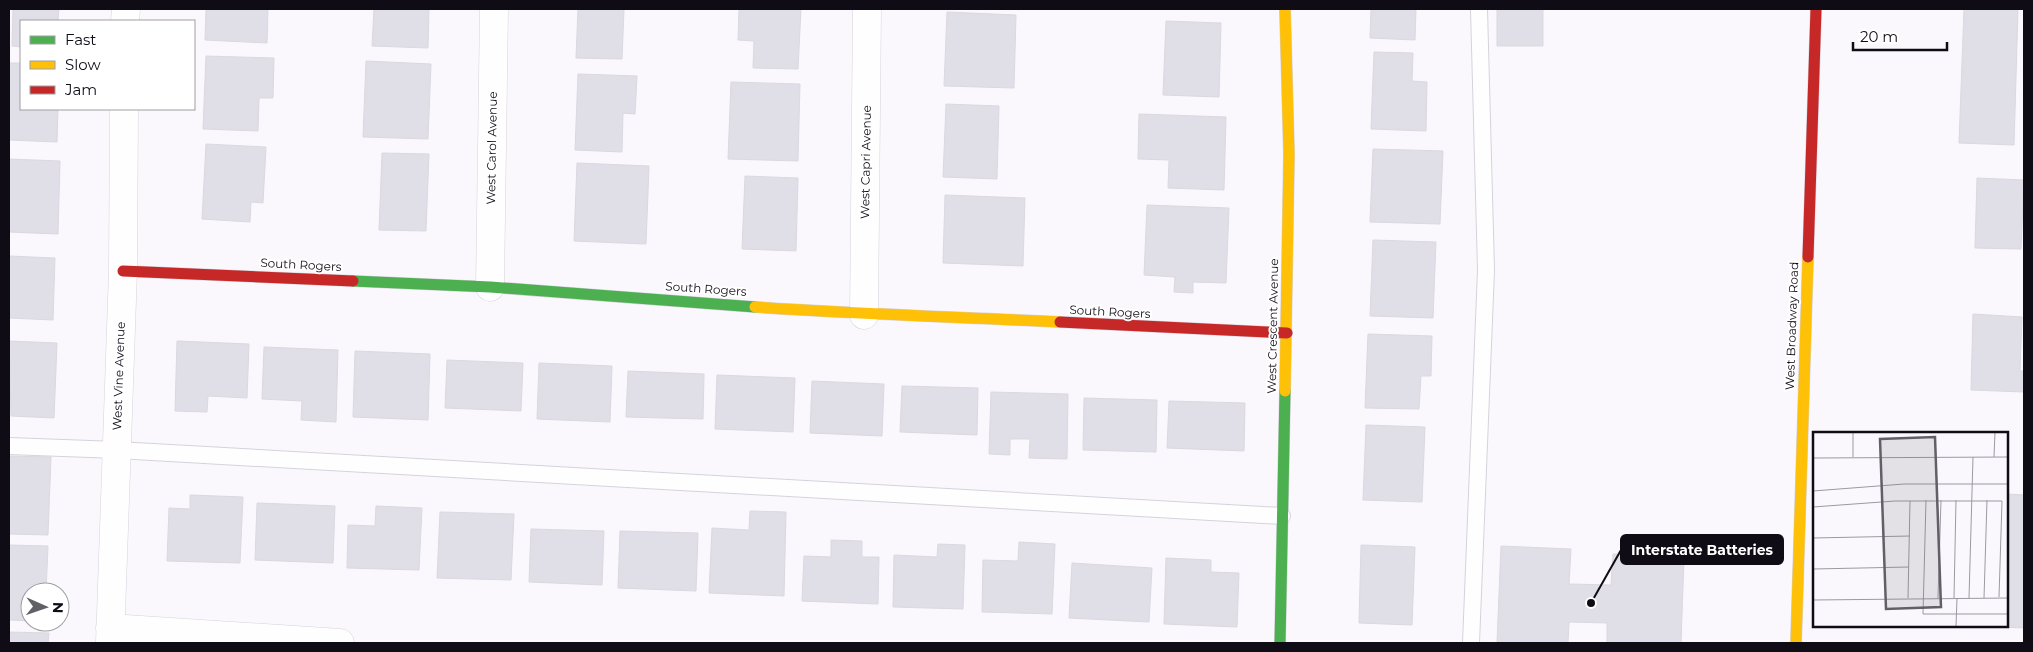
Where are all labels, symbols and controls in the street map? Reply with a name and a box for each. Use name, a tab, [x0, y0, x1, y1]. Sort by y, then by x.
legend	[20, 20, 195, 110]
scale bar	[1853, 20, 1947, 52]
text: 20 m	[1860, 27, 1898, 46]
text: Fast	[65, 30, 96, 49]
text: Slow	[65, 55, 101, 74]
text: Jam	[64, 80, 97, 99]
street label: West Carol Avenue	[483, 91, 500, 205]
street label: West Capri Avenue	[857, 105, 874, 219]
street label: South Rogers	[260, 255, 342, 274]
street label: West Crescent Avenue	[1264, 258, 1281, 394]
street label: West Broadway Road	[1782, 262, 1801, 390]
street label: South Rogers	[665, 278, 747, 299]
street label: South Rogers	[1069, 302, 1151, 321]
street label: West Vine Avenue	[109, 321, 128, 431]
inset map	[1813, 432, 2008, 627]
callout: Interstate Batteries	[1621, 535, 1783, 564]
text: Interstate Batteries	[1631, 541, 1774, 559]
north arrow	[20, 582, 70, 632]
text: N	[49, 601, 67, 613]

